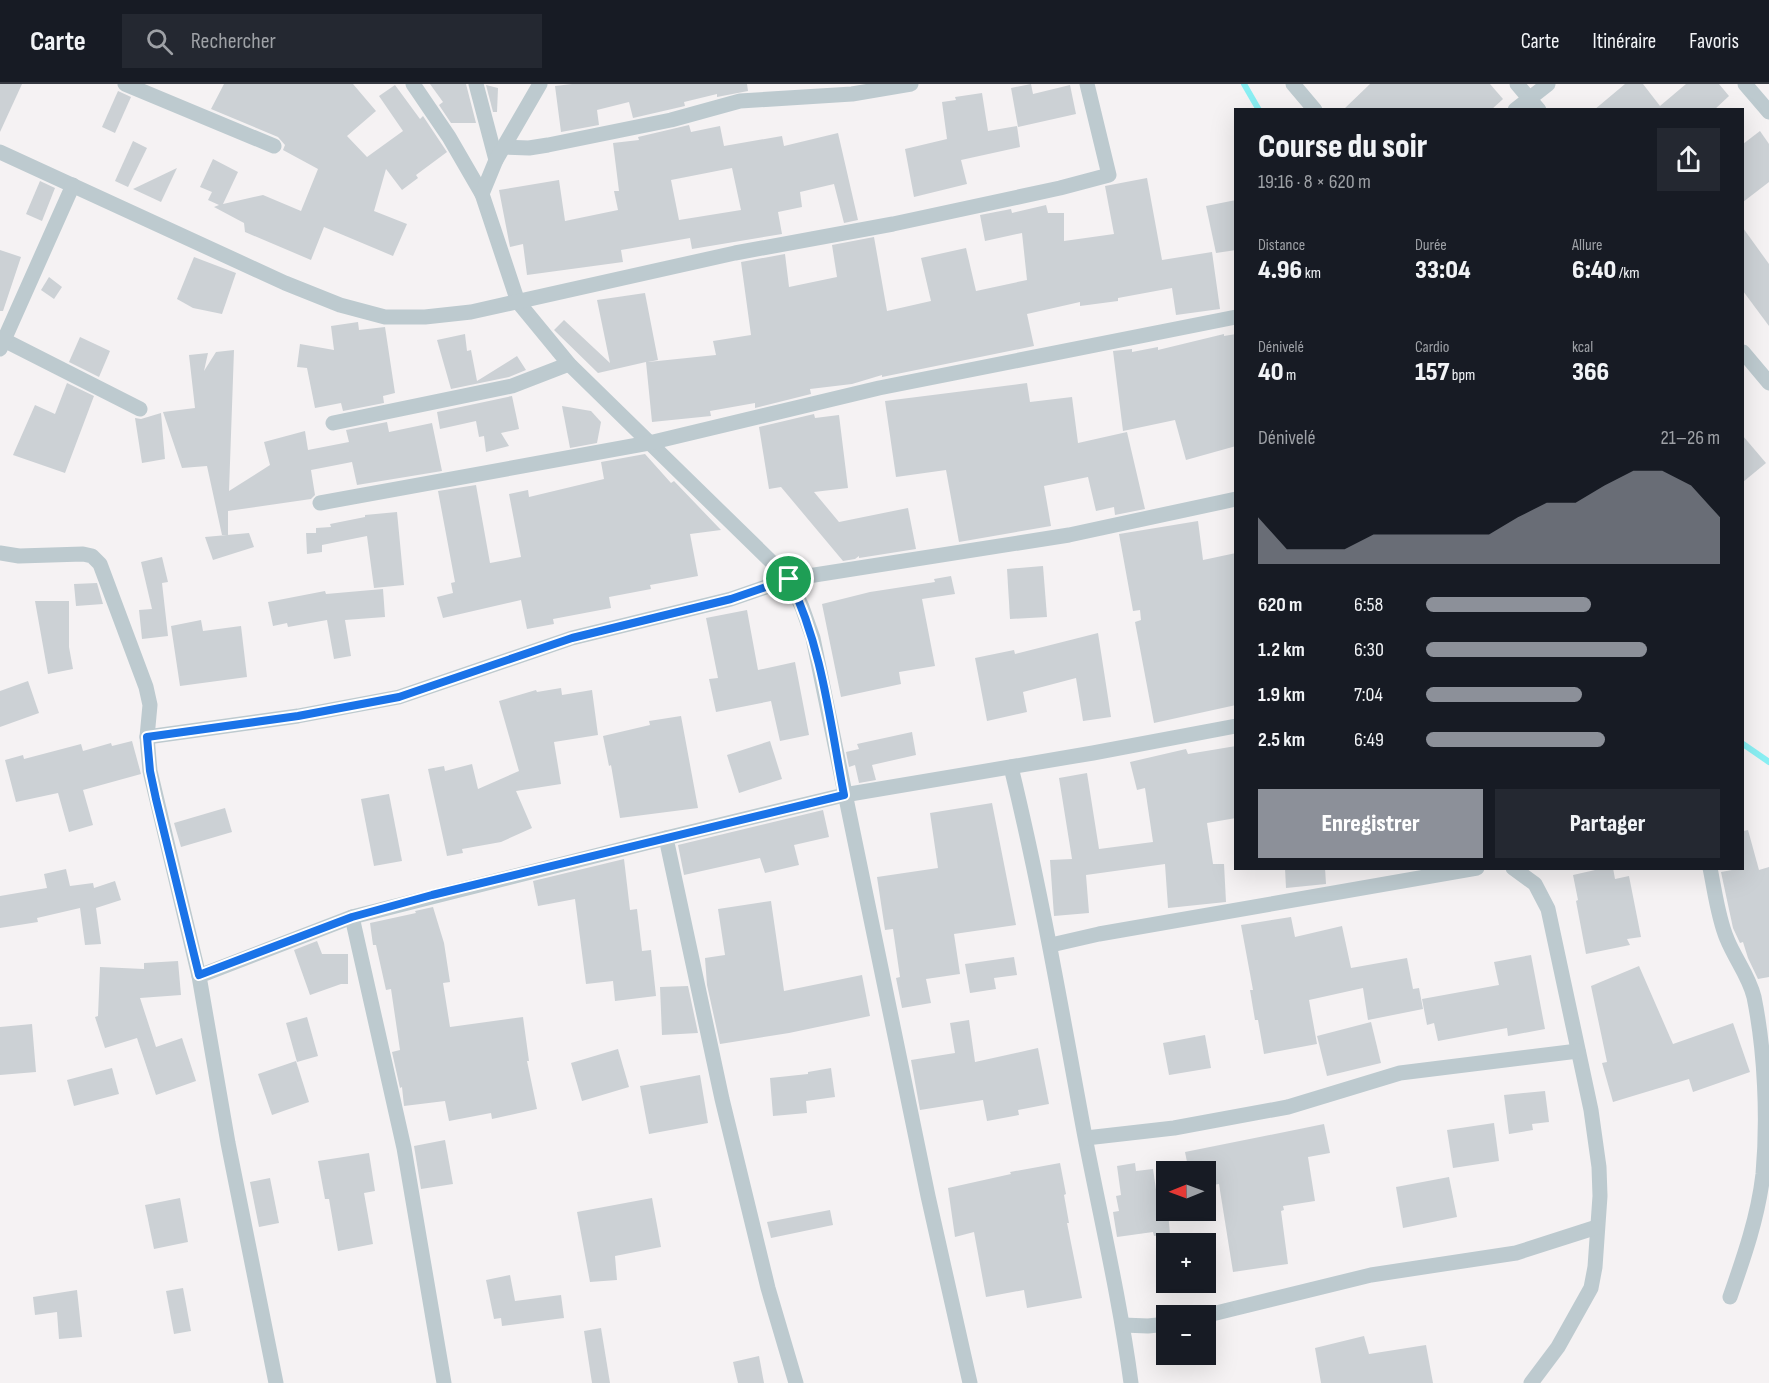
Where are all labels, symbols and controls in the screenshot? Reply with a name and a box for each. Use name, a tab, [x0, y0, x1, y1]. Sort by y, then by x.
search box	[122, 14, 542, 68]
text: Carte	[30, 25, 86, 58]
icon: search	[143, 25, 176, 58]
text: Rechercher	[191, 28, 276, 55]
text: Carte	[1521, 29, 1560, 54]
text: Itinéraire	[1593, 29, 1656, 54]
text: Favoris	[1689, 29, 1739, 54]
text: Course du soir	[1258, 127, 1427, 167]
button: share	[1657, 128, 1720, 191]
text: 19:16 · 8 × 620 m	[1258, 170, 1371, 194]
text: Distance	[1258, 236, 1305, 255]
text: Durée	[1415, 236, 1447, 255]
text: Allure	[1572, 236, 1602, 255]
text: 4.96	[1258, 255, 1302, 286]
text: 33:04	[1415, 255, 1471, 286]
text: 6:40	[1572, 255, 1616, 286]
text: km	[1302, 264, 1321, 283]
text: /km	[1616, 264, 1640, 283]
text: Dénivelé	[1258, 338, 1304, 357]
text: Cardio	[1415, 338, 1449, 357]
text: kcal	[1572, 338, 1593, 357]
text: 40	[1258, 357, 1283, 388]
text: 157	[1415, 357, 1449, 388]
text: 366	[1572, 357, 1609, 388]
text: m	[1283, 366, 1296, 385]
text: bpm	[1449, 366, 1475, 385]
text: Dénivelé	[1258, 426, 1316, 450]
text: 21–26 m	[1661, 426, 1720, 450]
pin	[763, 553, 814, 604]
icon: arrive	[772, 562, 805, 595]
text: 620 m	[1258, 593, 1302, 617]
text: 6:58	[1354, 593, 1383, 617]
text: 1.2 km	[1258, 638, 1305, 662]
text: 6:30	[1354, 638, 1384, 662]
text: 1.9 km	[1258, 683, 1305, 707]
text: 7:04	[1354, 683, 1383, 707]
text: 2.5 km	[1258, 728, 1305, 752]
text: 6:49	[1354, 728, 1384, 752]
button: Enregistrer	[1258, 789, 1483, 858]
button: Partager	[1495, 789, 1720, 858]
north arrow	[1156, 1161, 1216, 1221]
map controls	[1156, 1161, 1216, 1365]
button: +	[1156, 1233, 1216, 1293]
button: −	[1156, 1305, 1216, 1365]

